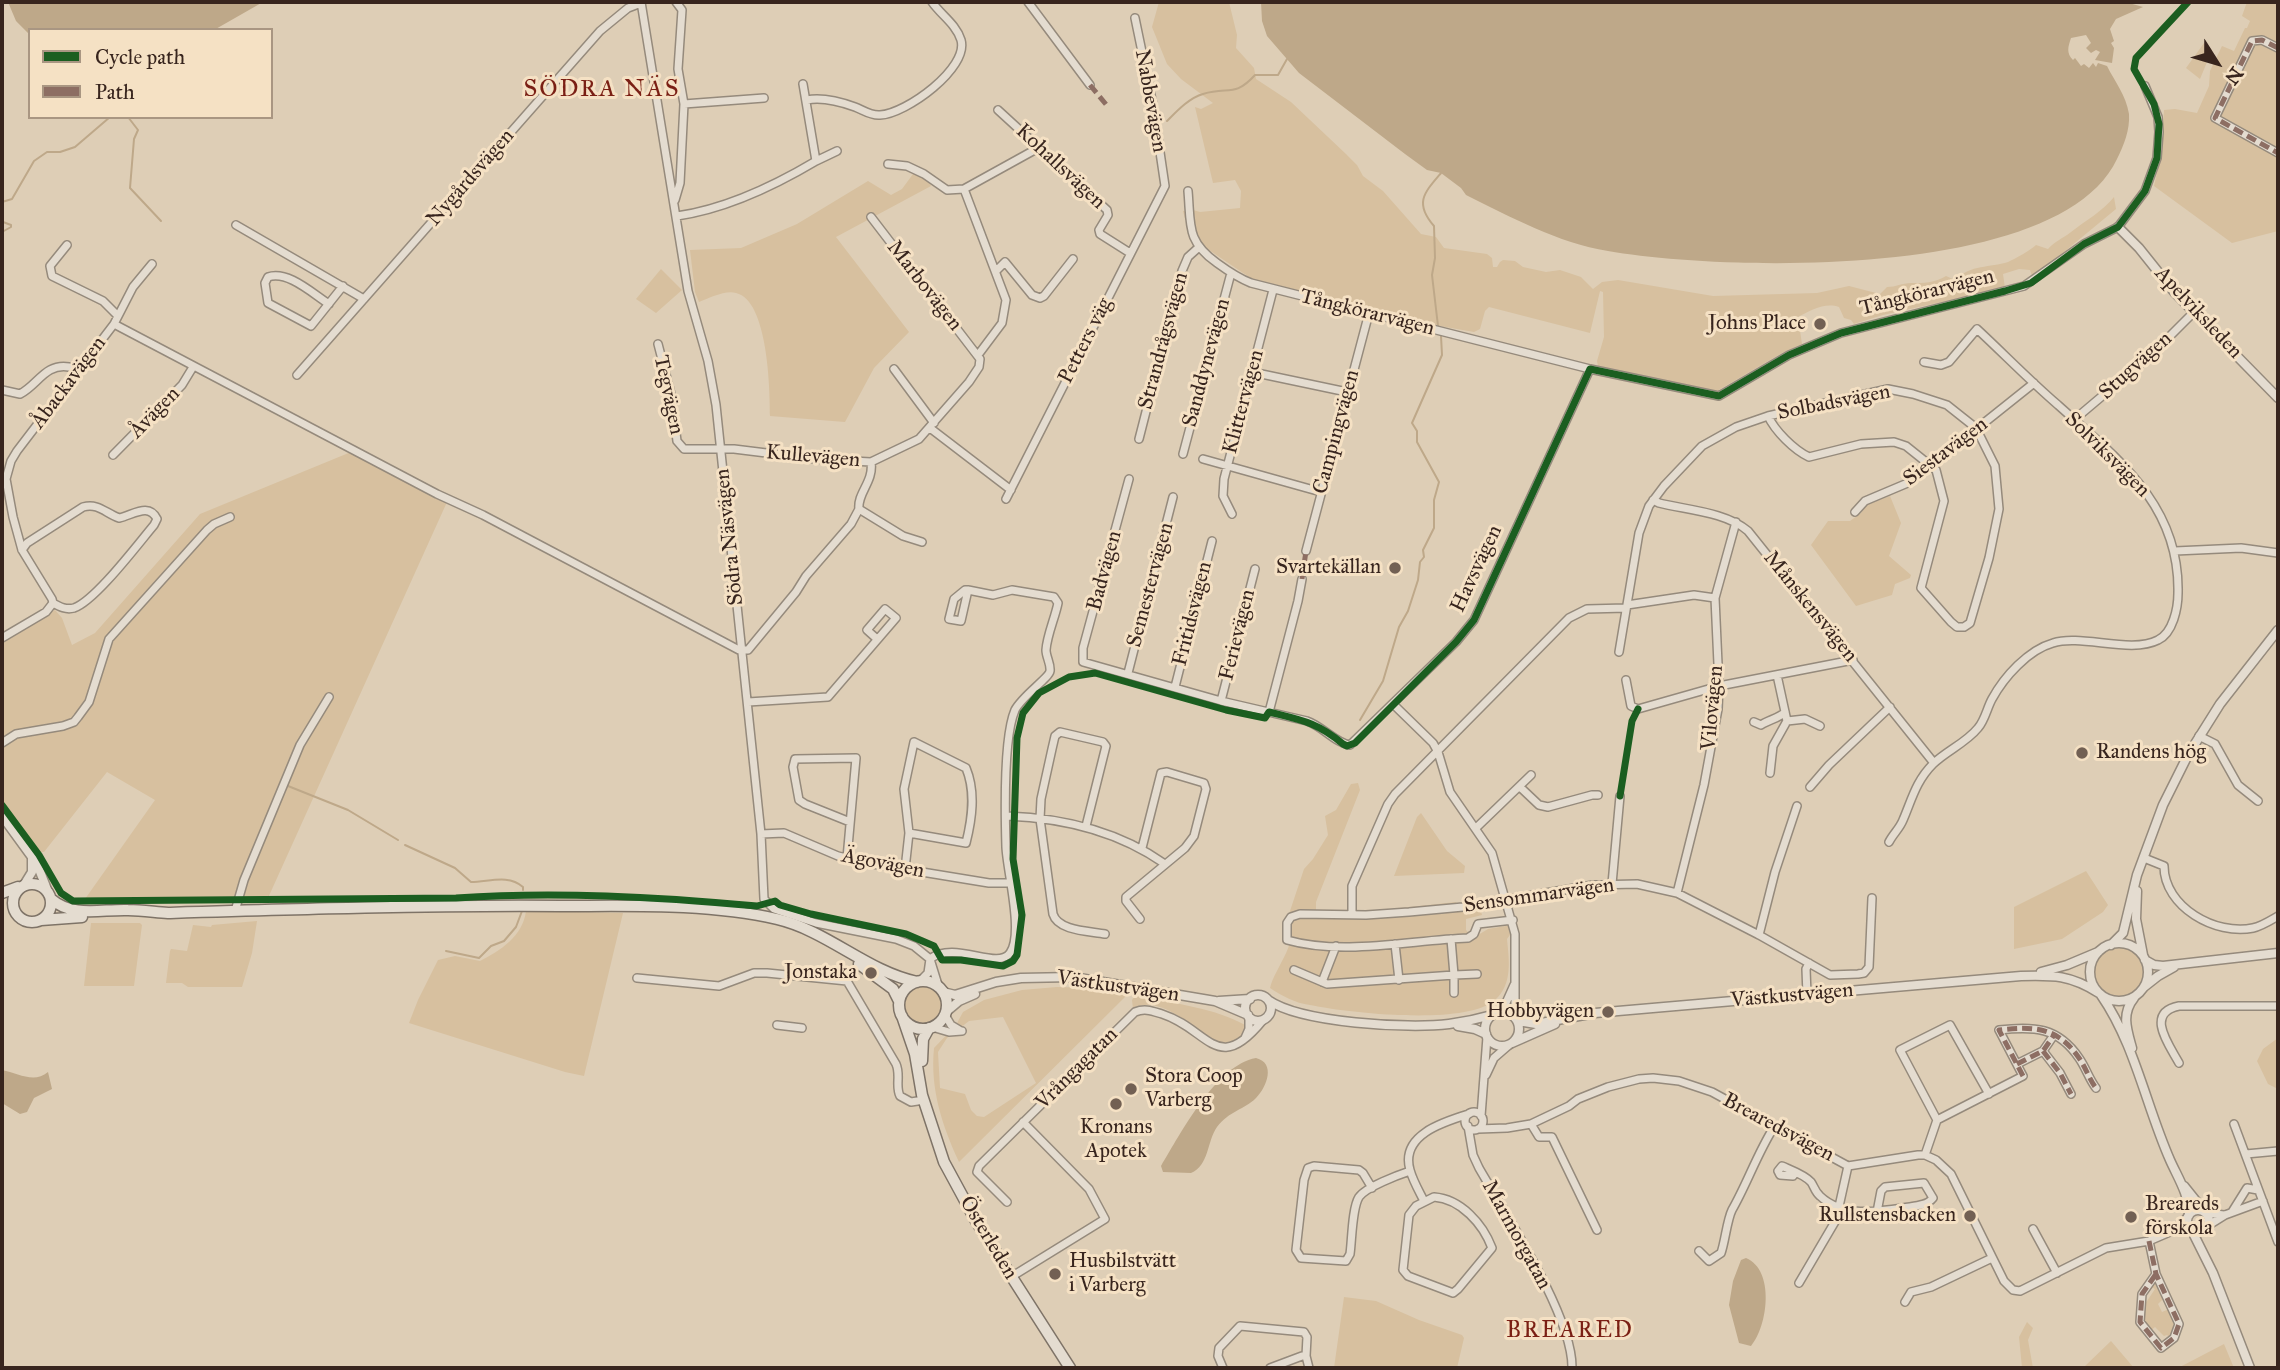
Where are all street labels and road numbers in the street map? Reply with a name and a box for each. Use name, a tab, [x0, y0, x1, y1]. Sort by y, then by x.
street label: Nabbevägen	[1129, 48, 1171, 154]
street label: Kohallsvägen	[1010, 119, 1110, 215]
street label: Nygårdsvägen	[422, 124, 520, 232]
street label: Marbovägen	[881, 236, 967, 336]
street label: Apelviksleden	[2149, 262, 2247, 364]
street label: Tångkörarvägen	[1857, 264, 1997, 322]
street label: Strandrågsvägen	[1134, 270, 1194, 412]
street label: Tångkörarvägen	[1297, 284, 1437, 342]
street label: Petters väg	[1054, 294, 1118, 388]
street label: Sanddynevägen	[1178, 296, 1236, 430]
street label: Stugvägen	[2094, 327, 2178, 405]
street label: Åbackavägen	[26, 332, 112, 434]
street label: Klittervägen	[1218, 347, 1270, 457]
street label: Tegvägen	[647, 353, 689, 437]
street label: Campingvägen	[1308, 367, 1366, 497]
street label: Solbadsvägen	[1775, 380, 1893, 426]
street label: Åvägen	[124, 382, 186, 444]
street label: Solviksvägen	[2059, 407, 2155, 503]
street label: Siestavägen	[1899, 412, 1993, 492]
street label: Kullevägen	[765, 440, 861, 474]
street label: Södra Näsvägen	[710, 467, 750, 607]
street label: Semestervägen	[1122, 520, 1180, 650]
street label: Havsvägen	[1446, 521, 1508, 617]
street label: Badvägen	[1082, 528, 1128, 614]
street label: Månskensvägen	[1758, 546, 1862, 668]
street label: Fritidsvägen	[1168, 559, 1218, 669]
street label: Ferievägen	[1215, 587, 1261, 683]
street label: Vilovägen	[1697, 664, 1729, 752]
street label: Ägovägen	[840, 844, 926, 884]
street label: Sensommarvägen	[1462, 873, 1616, 919]
street label: Västkustvägen	[1055, 966, 1181, 1008]
street label: Västkustvägen	[1730, 978, 1854, 1014]
street label: Vrångagatan	[1031, 1023, 1123, 1115]
street label: Brearedsvägen	[1718, 1088, 1838, 1168]
street label: Marmorgatan	[1476, 1176, 1556, 1294]
street label: Österleden	[953, 1192, 1023, 1284]

